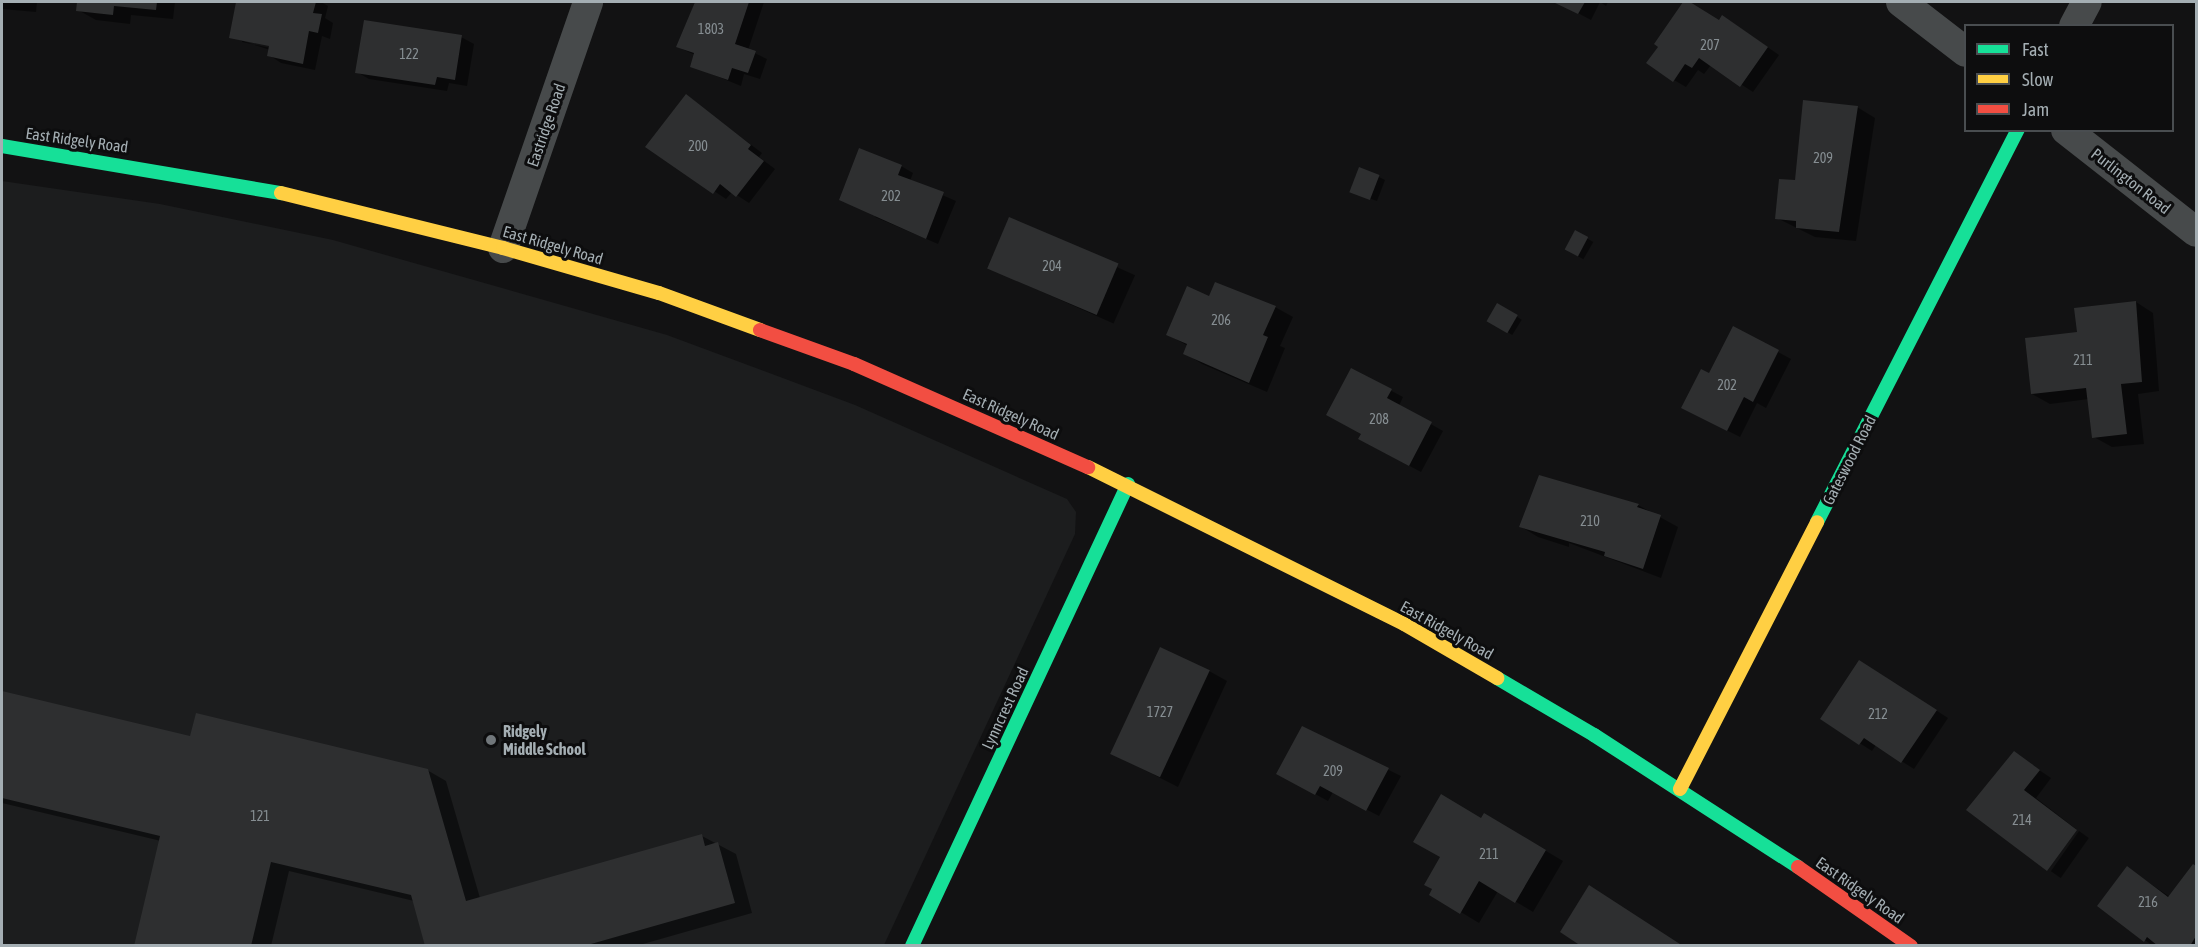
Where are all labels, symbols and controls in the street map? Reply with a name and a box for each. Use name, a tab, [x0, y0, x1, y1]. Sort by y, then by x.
house number: 1803	[698, 21, 724, 37]
legend	[1964, 24, 2174, 132]
house number: 207	[1700, 37, 1720, 53]
text: Fast	[2022, 39, 2049, 60]
house number: 122	[399, 46, 419, 62]
text: Slow	[2022, 69, 2053, 90]
street label: Eastridge Road	[523, 81, 569, 169]
text: Jam	[2022, 99, 2049, 120]
street label: East Ridgely Road	[25, 123, 129, 157]
house number: 200	[688, 138, 708, 154]
street label: Purlington Road	[2088, 144, 2174, 218]
house number: 209	[1813, 150, 1833, 166]
house number: 202	[881, 188, 901, 204]
street label: East Ridgely Road	[501, 222, 605, 268]
house number: 204	[1042, 258, 1062, 274]
house number: 206	[1211, 312, 1231, 328]
house number: 211	[2073, 352, 2093, 368]
house number: 202	[1717, 377, 1737, 393]
street label: East Ridgely Road	[960, 384, 1062, 444]
house number: 208	[1369, 411, 1389, 427]
street label: Gateswood Road	[1818, 412, 1880, 508]
house number: 210	[1580, 513, 1600, 529]
street label: East Ridgely Road	[1397, 597, 1497, 663]
street label: Lynncrest Road	[978, 664, 1032, 752]
house number: 1727	[1147, 704, 1173, 720]
house number: 212	[1868, 706, 1888, 722]
place label: Ridgely Middle School	[503, 721, 586, 759]
marker: Ridgely Middle School	[484, 733, 498, 747]
house number: 209	[1323, 763, 1343, 779]
house number: 121	[250, 808, 270, 824]
house number: 214	[2012, 812, 2032, 828]
house number: 211	[1479, 846, 1499, 862]
street label: East Ridgely Road	[1812, 853, 1908, 927]
house number: 216	[2138, 894, 2158, 910]

